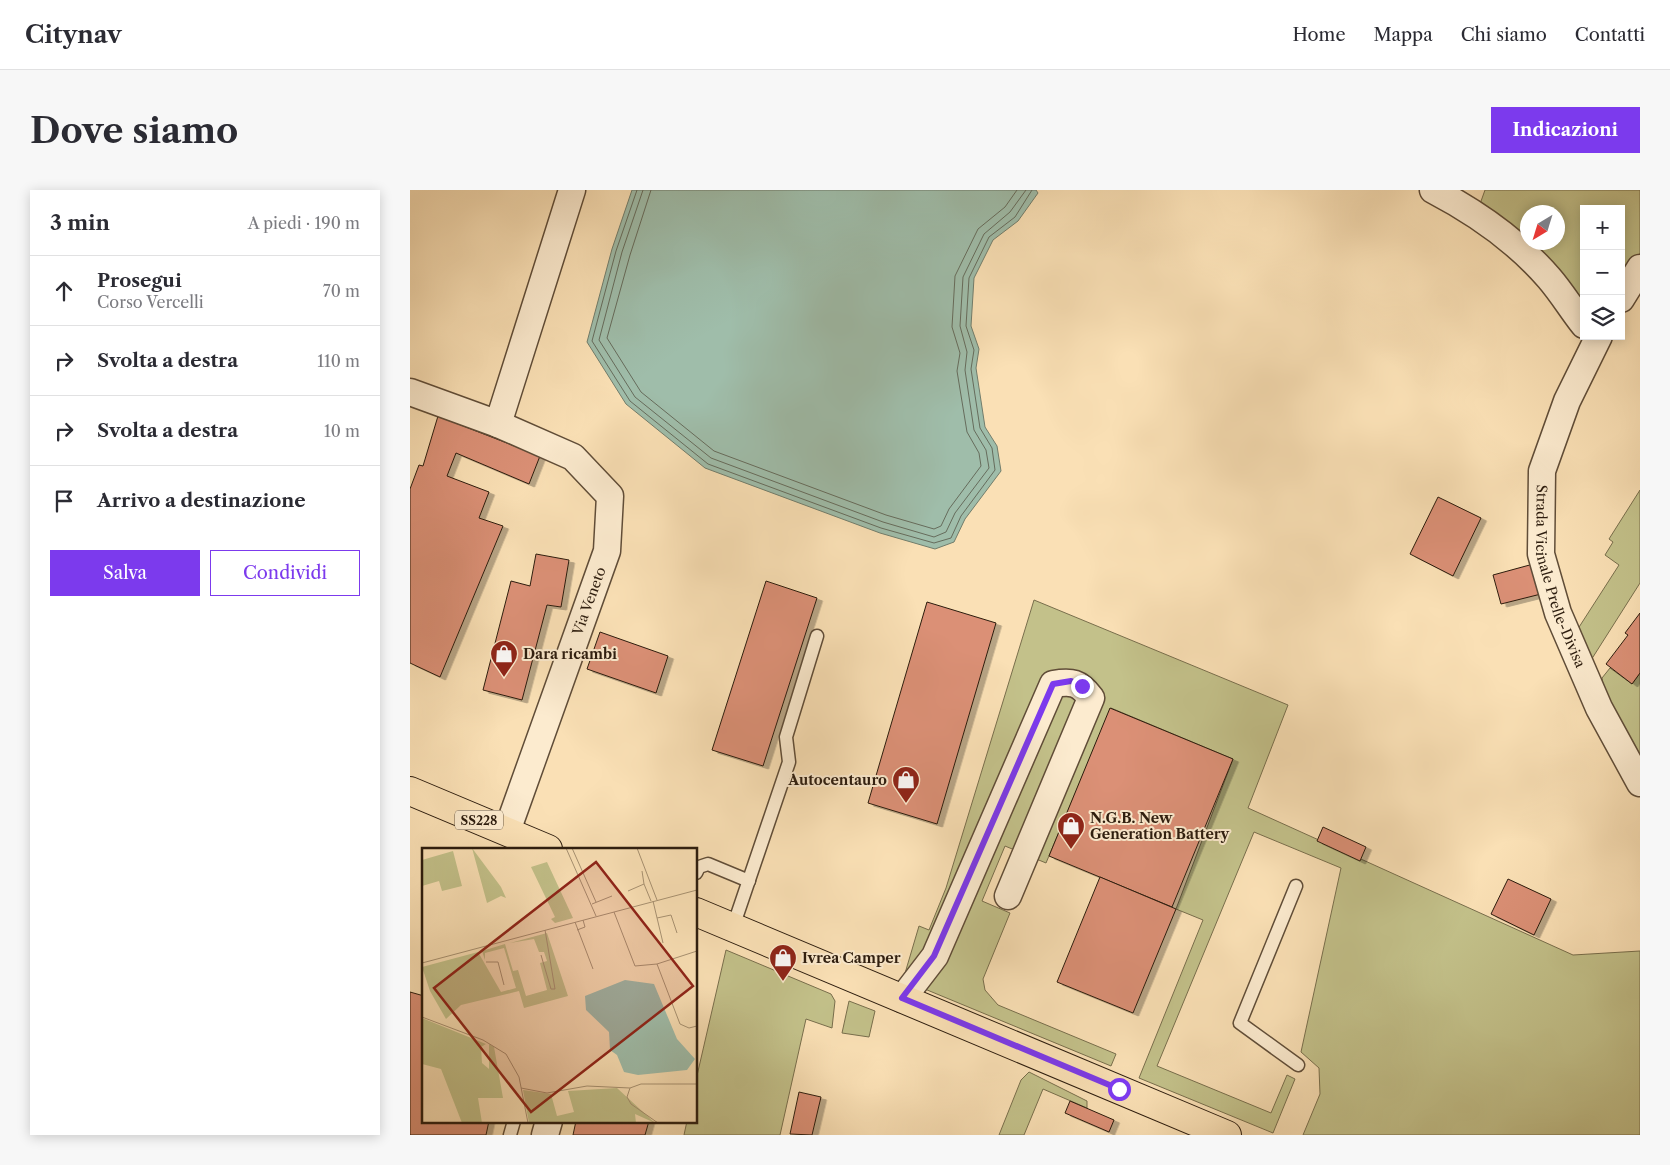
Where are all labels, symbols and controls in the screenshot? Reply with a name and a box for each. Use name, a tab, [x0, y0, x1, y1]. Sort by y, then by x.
text: Citynav	[25, 20, 122, 49]
text: Home	[1293, 24, 1345, 46]
text: Mappa	[1373, 24, 1433, 46]
text: Chi siamo	[1461, 24, 1547, 46]
text: Contatti	[1575, 24, 1645, 46]
button: Indicazioni	[1491, 107, 1640, 153]
text: Dove siamo	[30, 109, 238, 152]
north arrow	[1520, 205, 1565, 250]
map controls	[1580, 205, 1625, 340]
button: +	[1580, 205, 1625, 250]
text: 3 min	[50, 210, 110, 235]
text: A piedi · 190 m	[248, 213, 360, 233]
button: −	[1580, 250, 1625, 295]
text: Prosegui	[97, 269, 182, 292]
icon: ahead	[50, 277, 78, 305]
text: 70 m	[323, 281, 360, 301]
text: Corso Vercelli	[97, 292, 204, 312]
button: layers	[1580, 295, 1625, 340]
icon: right	[50, 347, 78, 375]
text: Svolta a destra	[97, 349, 238, 372]
text: 110 m	[317, 351, 360, 371]
icon: right	[50, 417, 78, 445]
text: Svolta a destra	[97, 419, 238, 442]
text: 10 m	[324, 421, 360, 441]
street label: Strada Vicinale Prelle-Divisa	[1532, 484, 1590, 671]
icon: arrive	[50, 487, 78, 515]
text: Arrivo a destinazione	[97, 489, 306, 512]
button: Salva	[50, 550, 200, 596]
button: Condividi	[210, 550, 360, 596]
street label: Via Veneto	[568, 564, 610, 639]
shop icon: Dara ricambi	[489, 639, 519, 678]
place label: Dara ricambi	[523, 645, 617, 663]
route end	[1071, 675, 1094, 698]
shop icon: Autocentauro	[891, 765, 921, 804]
place label: Autocentauro	[787, 771, 887, 789]
place label: N.G.B. New Generation Battery	[1090, 809, 1230, 843]
road number: SS228	[455, 810, 503, 830]
shop icon: N.G.B. New Generation Battery	[1056, 811, 1086, 850]
inset map	[422, 848, 698, 1122]
shop icon: Ivrea Camper	[768, 943, 798, 982]
place label: Ivrea Camper	[802, 949, 901, 967]
route start	[1108, 1078, 1131, 1101]

